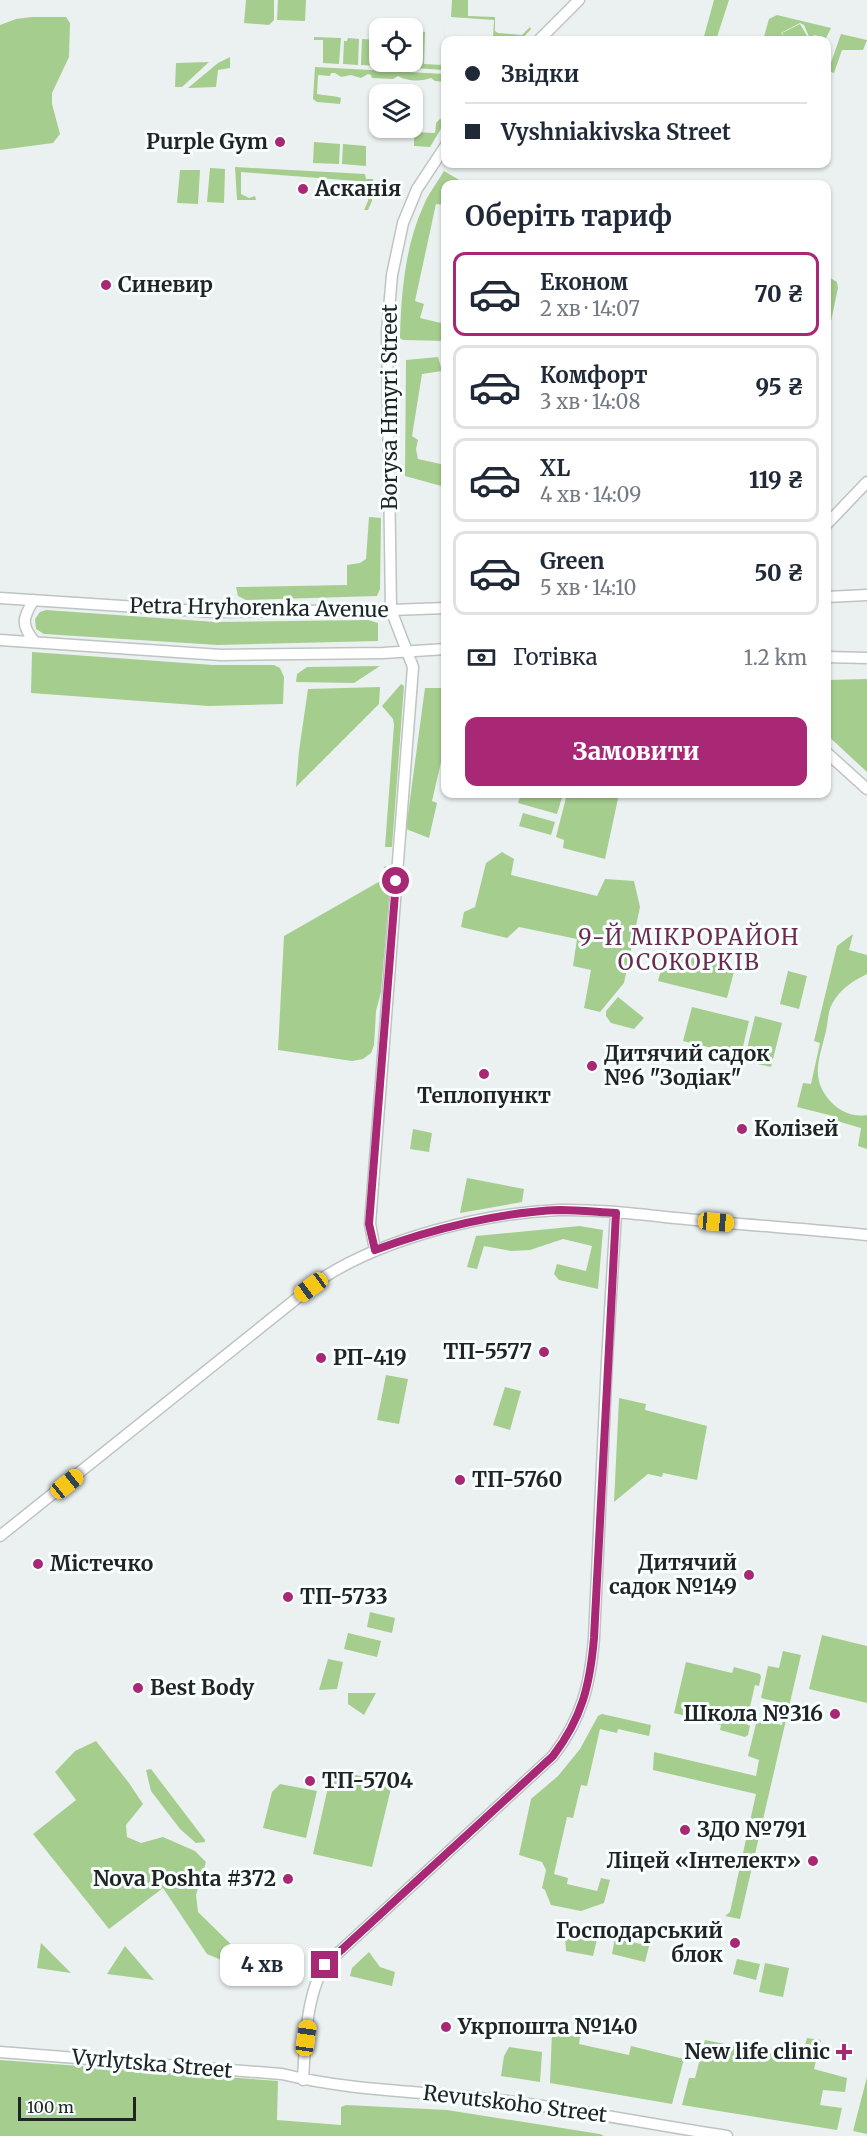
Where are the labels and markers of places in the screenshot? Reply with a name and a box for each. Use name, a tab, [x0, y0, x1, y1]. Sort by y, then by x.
place label: Purple Gym	[146, 128, 268, 155]
marker: Purple Gym	[273, 135, 287, 149]
place label: Асканія	[314, 175, 401, 202]
marker: Асканія	[296, 182, 310, 196]
place label: Синевир	[118, 271, 213, 298]
marker: Синевир	[99, 278, 113, 292]
place label: Дитячий садок №6 "Зодіак"	[604, 1040, 770, 1091]
marker: Дитячий садок №6 "Зодіак"	[585, 1059, 599, 1073]
marker: Теплопункт	[477, 1067, 491, 1081]
place label: Теплопункт	[417, 1082, 551, 1109]
place label: Колізей	[754, 1115, 839, 1142]
marker: Колізей	[735, 1122, 749, 1136]
place label: ТП-5577	[443, 1338, 532, 1365]
place label: РП-419	[333, 1344, 407, 1371]
marker: ТП-5577	[537, 1345, 551, 1359]
marker: РП-419	[314, 1351, 328, 1365]
place label: ТП-5760	[472, 1466, 562, 1493]
marker: ТП-5760	[453, 1473, 467, 1487]
place label: Дитячий садок №149	[609, 1549, 737, 1600]
place label: Містечко	[50, 1550, 153, 1577]
marker: Містечко	[31, 1557, 45, 1571]
marker: Дитячий садок №149	[742, 1568, 756, 1582]
place label: ТП-5733	[300, 1583, 388, 1610]
marker: ТП-5733	[281, 1590, 295, 1604]
place label: Best Body	[150, 1674, 255, 1701]
marker: Best Body	[131, 1681, 145, 1695]
place label: Школа №316	[683, 1700, 823, 1727]
marker: Школа №316	[828, 1707, 842, 1721]
place label: ТП-5704	[322, 1767, 413, 1794]
marker: ТП-5704	[303, 1774, 317, 1788]
place label: ЗДО №791	[697, 1816, 807, 1843]
marker: ЗДО №791	[678, 1823, 692, 1837]
place label: Ліцей «Інтелект»	[607, 1847, 801, 1874]
marker: Ліцей «Інтелект»	[806, 1854, 820, 1868]
place label: Nova Poshta #372	[93, 1865, 276, 1892]
marker: Nova Poshta #372	[281, 1872, 295, 1886]
place label: Господарський блок	[556, 1917, 723, 1968]
marker: Господарський блок	[728, 1936, 742, 1950]
place label: Укрпошта №140	[457, 2013, 638, 2040]
marker: Укрпошта №140	[439, 2020, 453, 2034]
place label: New life clinic	[684, 2038, 830, 2065]
marker: New life clinic	[835, 2043, 853, 2061]

